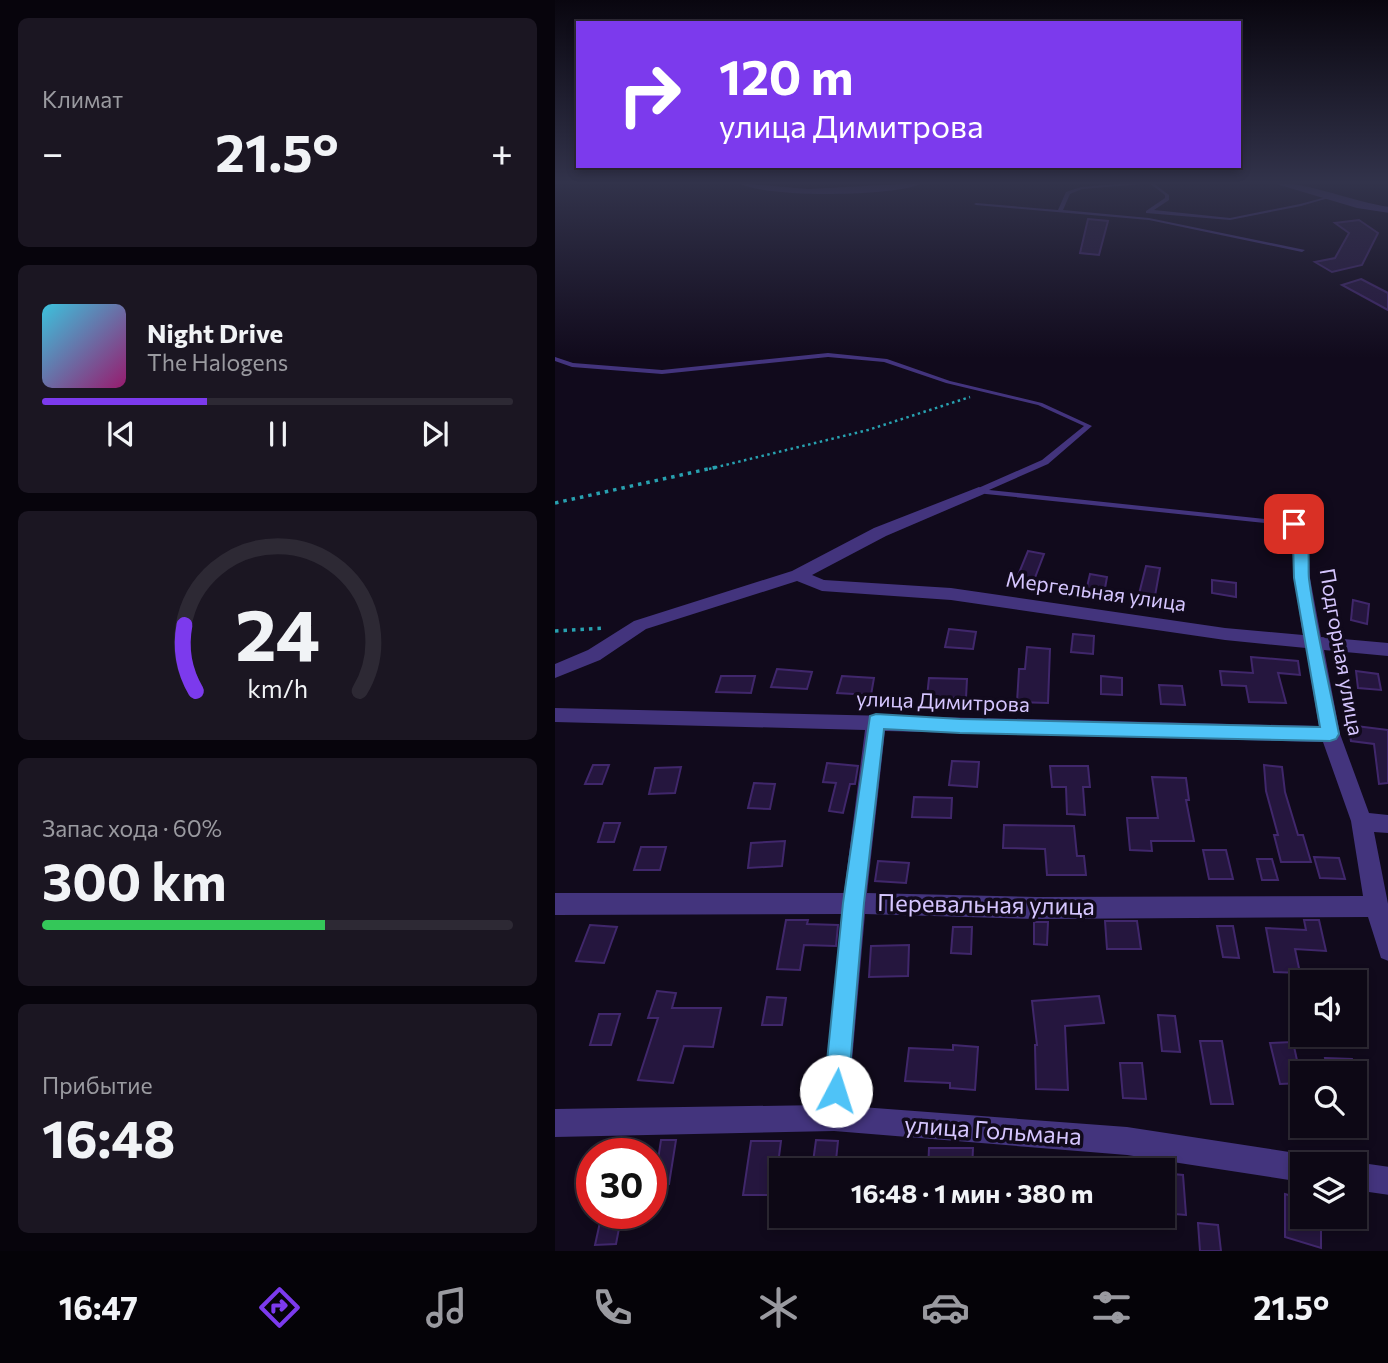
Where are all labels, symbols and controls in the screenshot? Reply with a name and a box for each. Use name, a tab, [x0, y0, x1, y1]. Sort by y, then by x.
text: 120 m	[719, 45, 853, 105]
icon: right	[604, 49, 695, 140]
text: Климат	[42, 85, 123, 113]
text: улица Димитрова	[719, 105, 984, 145]
text: 21.5°	[215, 119, 339, 183]
text: −	[42, 128, 64, 175]
text: +	[491, 128, 513, 175]
text: Night Drive	[147, 317, 283, 348]
text: The Halogens	[147, 348, 288, 376]
icon: previous	[102, 415, 140, 453]
icon: pause	[259, 415, 297, 453]
icon: next	[416, 415, 454, 453]
pin	[1264, 494, 1324, 554]
icon: arrive	[1275, 505, 1313, 543]
street label: Мергельная улица	[1004, 565, 1188, 616]
street label: Подгорная улица	[1315, 566, 1370, 737]
text: 24	[235, 588, 320, 677]
text: km/h	[247, 673, 308, 703]
street label: улица Димитрова	[856, 685, 1030, 716]
text: Запас хода · 60%	[42, 814, 222, 842]
text: 300 km	[42, 848, 227, 912]
street label: Перевальная улица	[877, 887, 1095, 920]
map controls	[1290, 970, 1367, 1229]
button: sound	[1290, 970, 1367, 1047]
position arrow	[799, 1054, 873, 1128]
button: search	[1290, 1061, 1367, 1138]
text: Прибытие	[42, 1071, 153, 1099]
text: 16:48	[42, 1105, 175, 1169]
street label: улица Гольмана	[903, 1109, 1083, 1150]
speed limit sign: 30	[576, 1138, 667, 1229]
button: layers	[1290, 1152, 1367, 1229]
text: 16:48 · 1 мин · 380 m	[851, 1177, 1093, 1208]
icon: directions	[255, 1283, 304, 1332]
icon: music	[422, 1283, 471, 1332]
icon: phone	[588, 1283, 637, 1332]
icon: climate	[754, 1283, 803, 1332]
icon: car	[921, 1283, 970, 1332]
icon: filters	[1087, 1283, 1136, 1332]
text: 16:47	[59, 1287, 138, 1327]
text: 21.5°	[1253, 1287, 1329, 1327]

